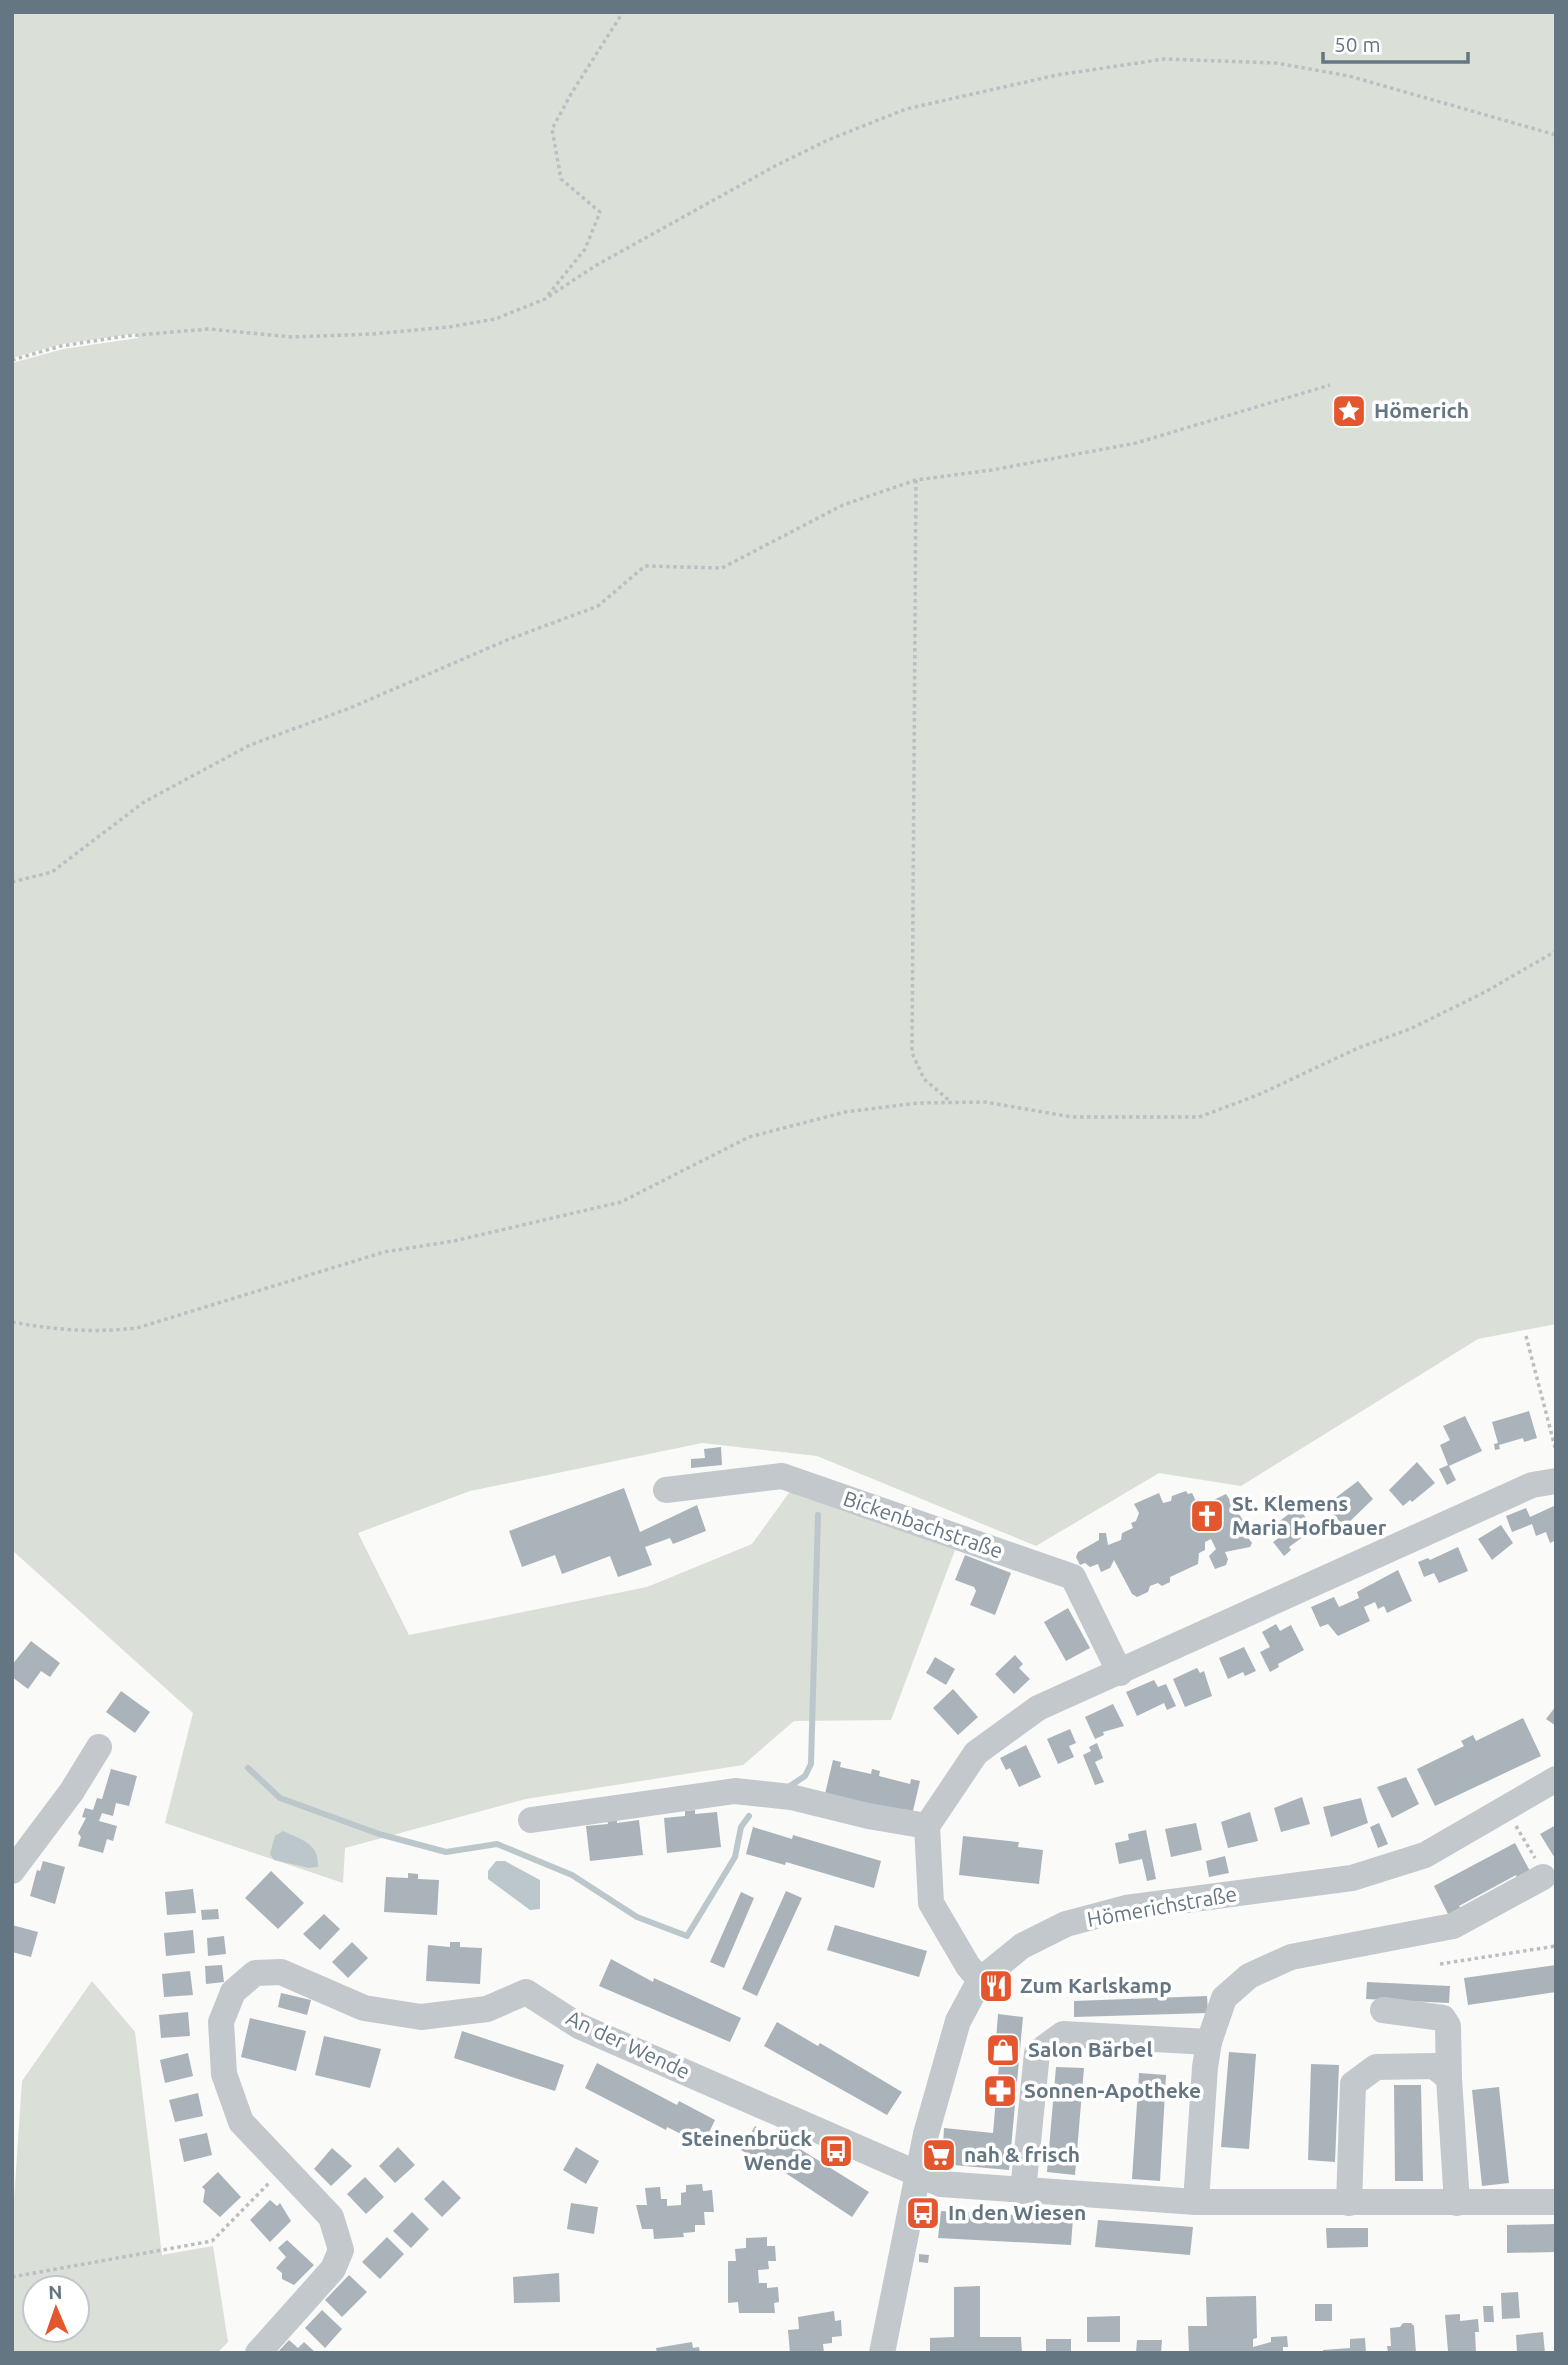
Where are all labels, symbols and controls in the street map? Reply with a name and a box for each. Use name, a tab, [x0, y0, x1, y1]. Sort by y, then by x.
scale bar	[1323, 21, 1468, 65]
text: 50 m	[1334, 32, 1381, 56]
place icon: Hömerich	[1330, 392, 1368, 430]
place label: Hömerich	[1374, 398, 1469, 422]
street label: Bickenbachstraße	[840, 1485, 1006, 1563]
place label: St. Klemens Maria Hofbauer	[1232, 1491, 1387, 1539]
church icon: St. Klemens Maria Hofbauer	[1188, 1497, 1226, 1535]
street label: Hömerichstraße	[1085, 1881, 1239, 1931]
restaurant icon: Zum Karlskamp	[977, 1967, 1015, 2005]
place label: Zum Karlskamp	[1020, 1973, 1172, 1997]
street label: An der Wende	[563, 2005, 694, 2083]
shop icon: Salon Bärbel	[984, 2031, 1022, 2069]
place label: Salon Bärbel	[1028, 2037, 1153, 2061]
pharmacy icon: Sonnen-Apotheke	[981, 2072, 1019, 2110]
place label: Sonnen-Apotheke	[1024, 2078, 1201, 2102]
place label: Steinenbrück Wende	[681, 2126, 812, 2174]
bus stop icon: Steinenbrück Wende	[817, 2132, 855, 2170]
supermarket icon: nah & frisch	[920, 2136, 958, 2174]
place label: nah & frisch	[964, 2142, 1080, 2166]
bus stop icon: In den Wiesen	[904, 2194, 942, 2232]
place label: In den Wiesen	[948, 2200, 1086, 2224]
north arrow	[21, 2274, 91, 2344]
text: N	[48, 2281, 63, 2303]

